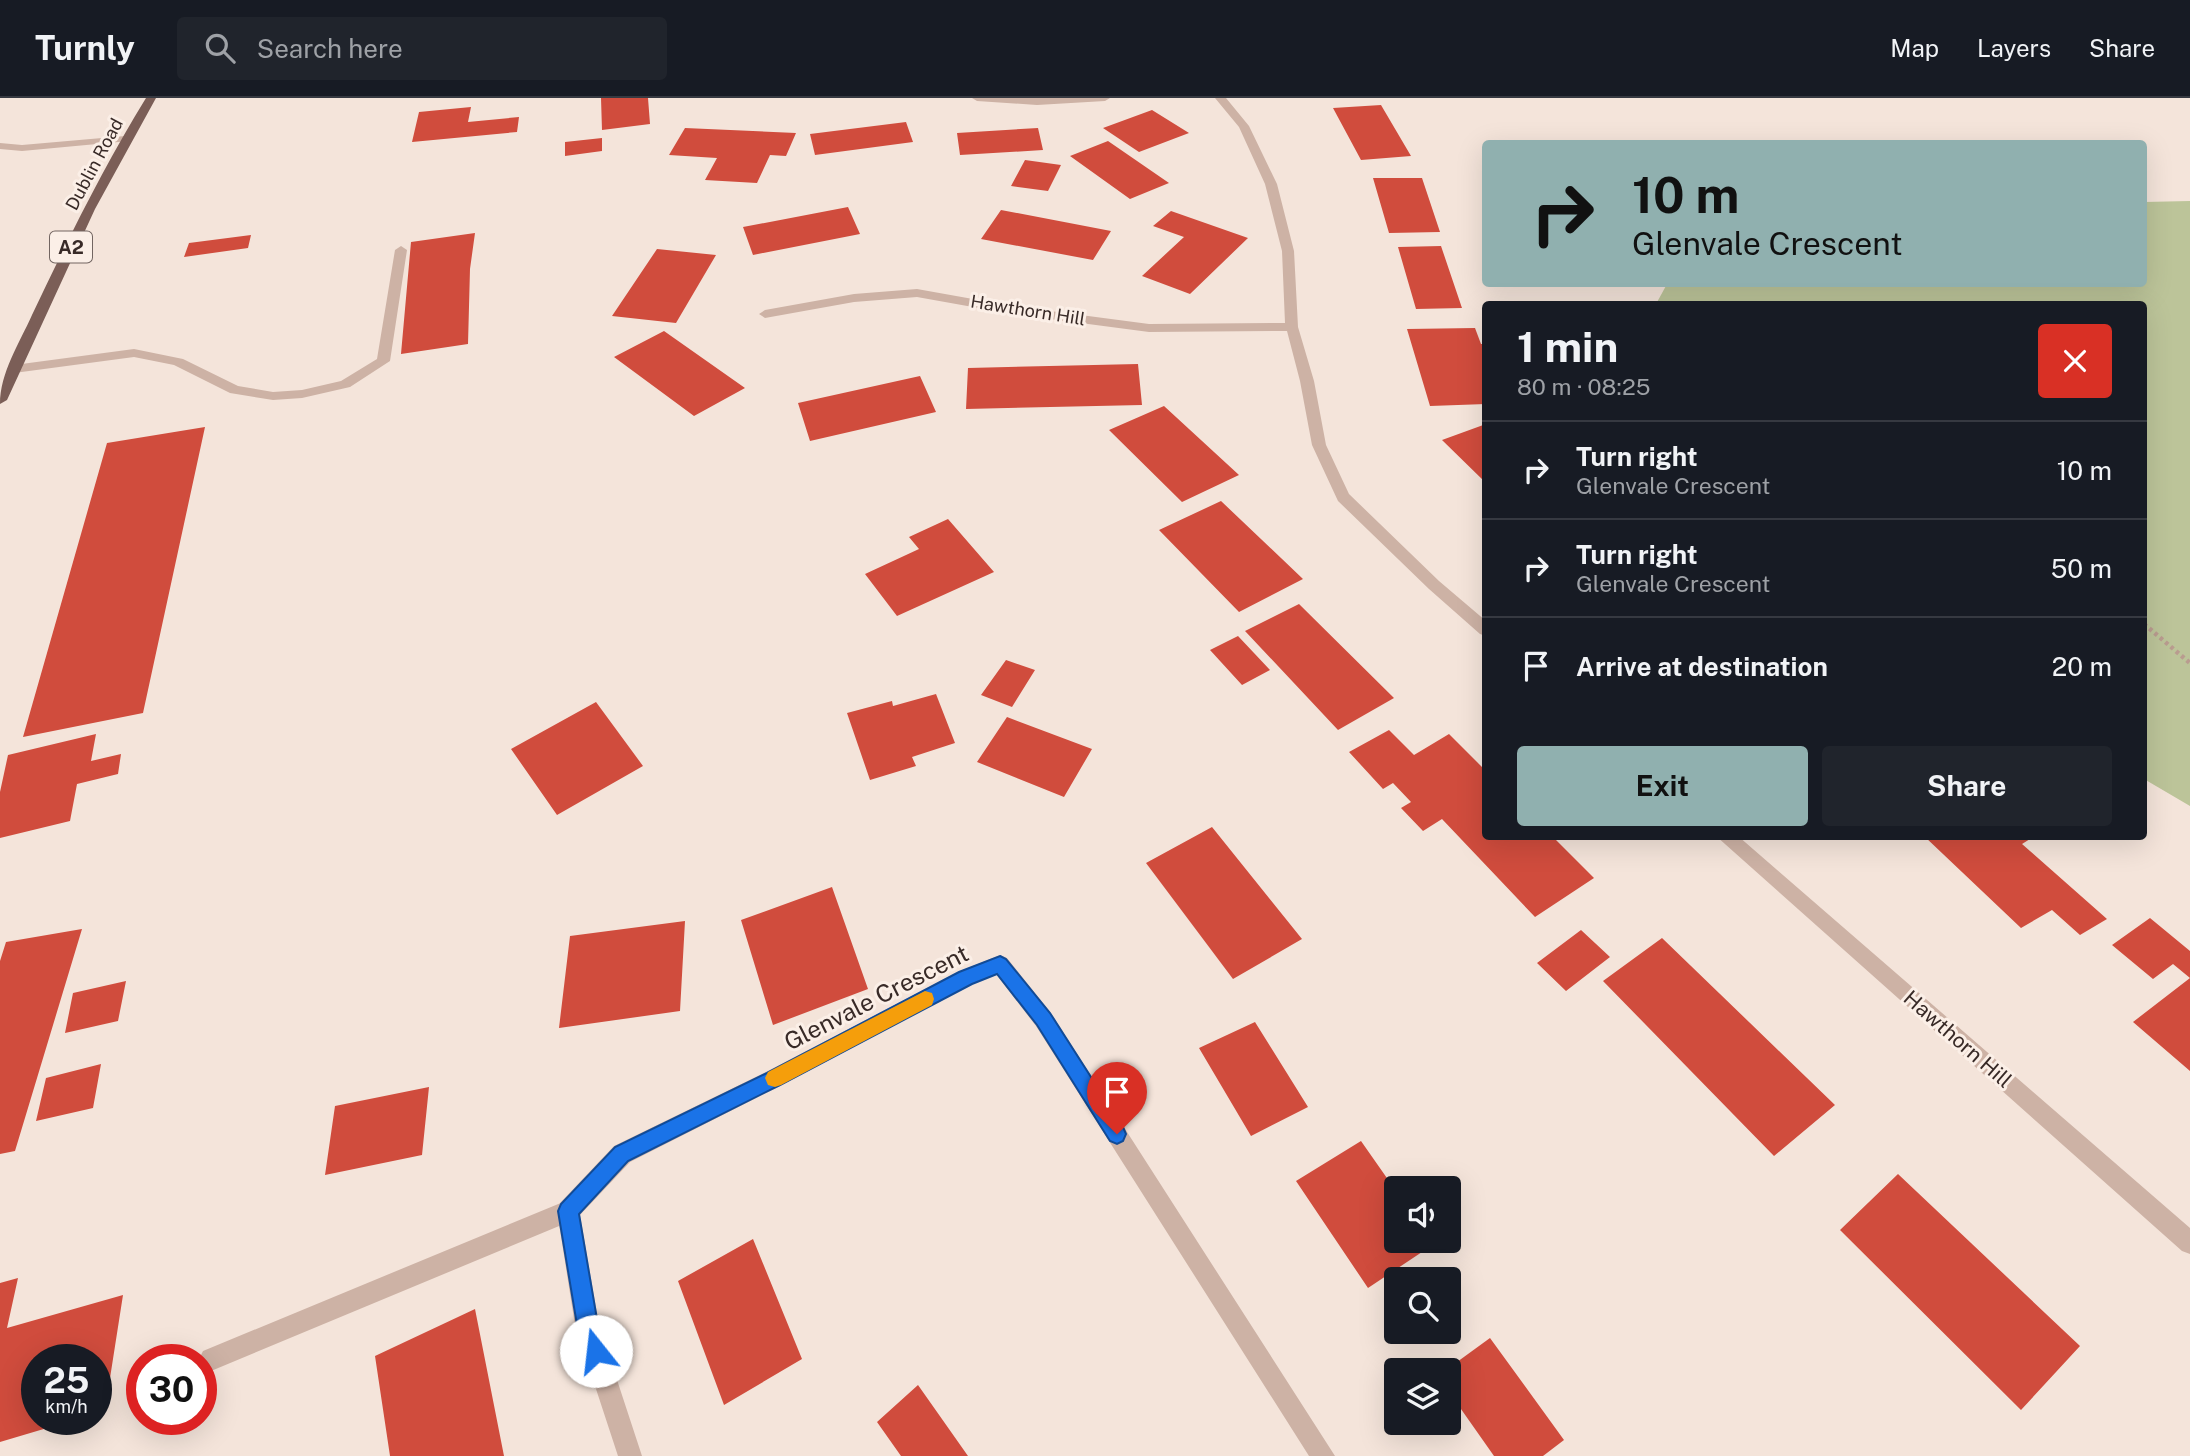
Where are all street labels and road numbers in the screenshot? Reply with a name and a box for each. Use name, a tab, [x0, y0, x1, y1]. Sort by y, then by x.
street label: Dublin Road	[61, 114, 127, 214]
road number: A2	[50, 232, 92, 262]
street label: Hawthorn Hill	[969, 291, 1087, 329]
street label: Glenvale Crescent	[779, 938, 973, 1056]
street label: Hawthorn Hill	[1899, 985, 2017, 1093]

